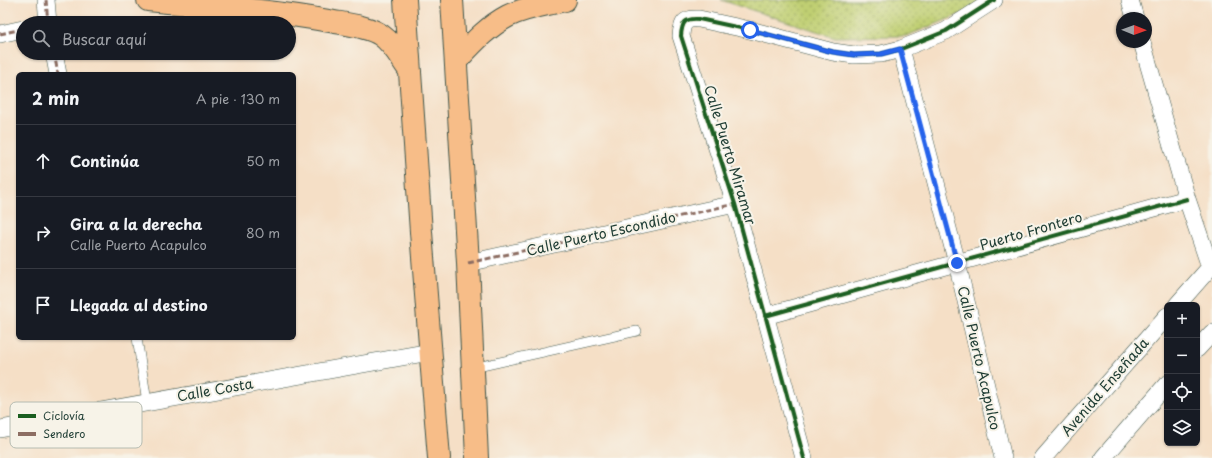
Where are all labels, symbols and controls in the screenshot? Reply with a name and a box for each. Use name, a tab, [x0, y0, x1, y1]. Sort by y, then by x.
north arrow	[1116, 12, 1152, 48]
search box	[16, 16, 296, 60]
route start	[741, 21, 759, 39]
icon: search	[30, 27, 52, 49]
text: Buscar aquí	[62, 27, 146, 50]
street label: Calle Puerto Miramar	[699, 82, 762, 227]
text: 2 min	[32, 85, 79, 111]
text: A pie · 130 m	[196, 89, 280, 108]
text: Continúa	[70, 149, 139, 172]
icon: ahead	[32, 150, 54, 172]
text: 50 m	[246, 151, 280, 170]
street label: Calle Puerto Escondido	[524, 206, 678, 261]
street label: Puerto Frontero	[977, 206, 1085, 255]
text: Gira a la derecha	[70, 212, 202, 235]
icon: right	[32, 222, 54, 244]
text: 80 m	[246, 223, 280, 242]
text: Calle Puerto Acapulco	[70, 235, 207, 254]
route end	[948, 254, 966, 272]
street label: Calle Puerto Acapulco	[953, 284, 1006, 432]
text: Llegada al destino	[70, 293, 208, 316]
icon: arrive	[32, 294, 54, 316]
map controls	[1164, 302, 1200, 446]
button: +	[1164, 302, 1200, 338]
street label: Avenida Enseñada	[1056, 333, 1154, 440]
button: −	[1164, 338, 1200, 374]
street label: Calle Costa	[175, 372, 255, 407]
button: locate	[1164, 374, 1200, 410]
legend	[10, 402, 142, 448]
text: Ciclovía	[43, 407, 85, 424]
button: layers	[1164, 410, 1200, 446]
text: Sendero	[43, 425, 85, 442]

